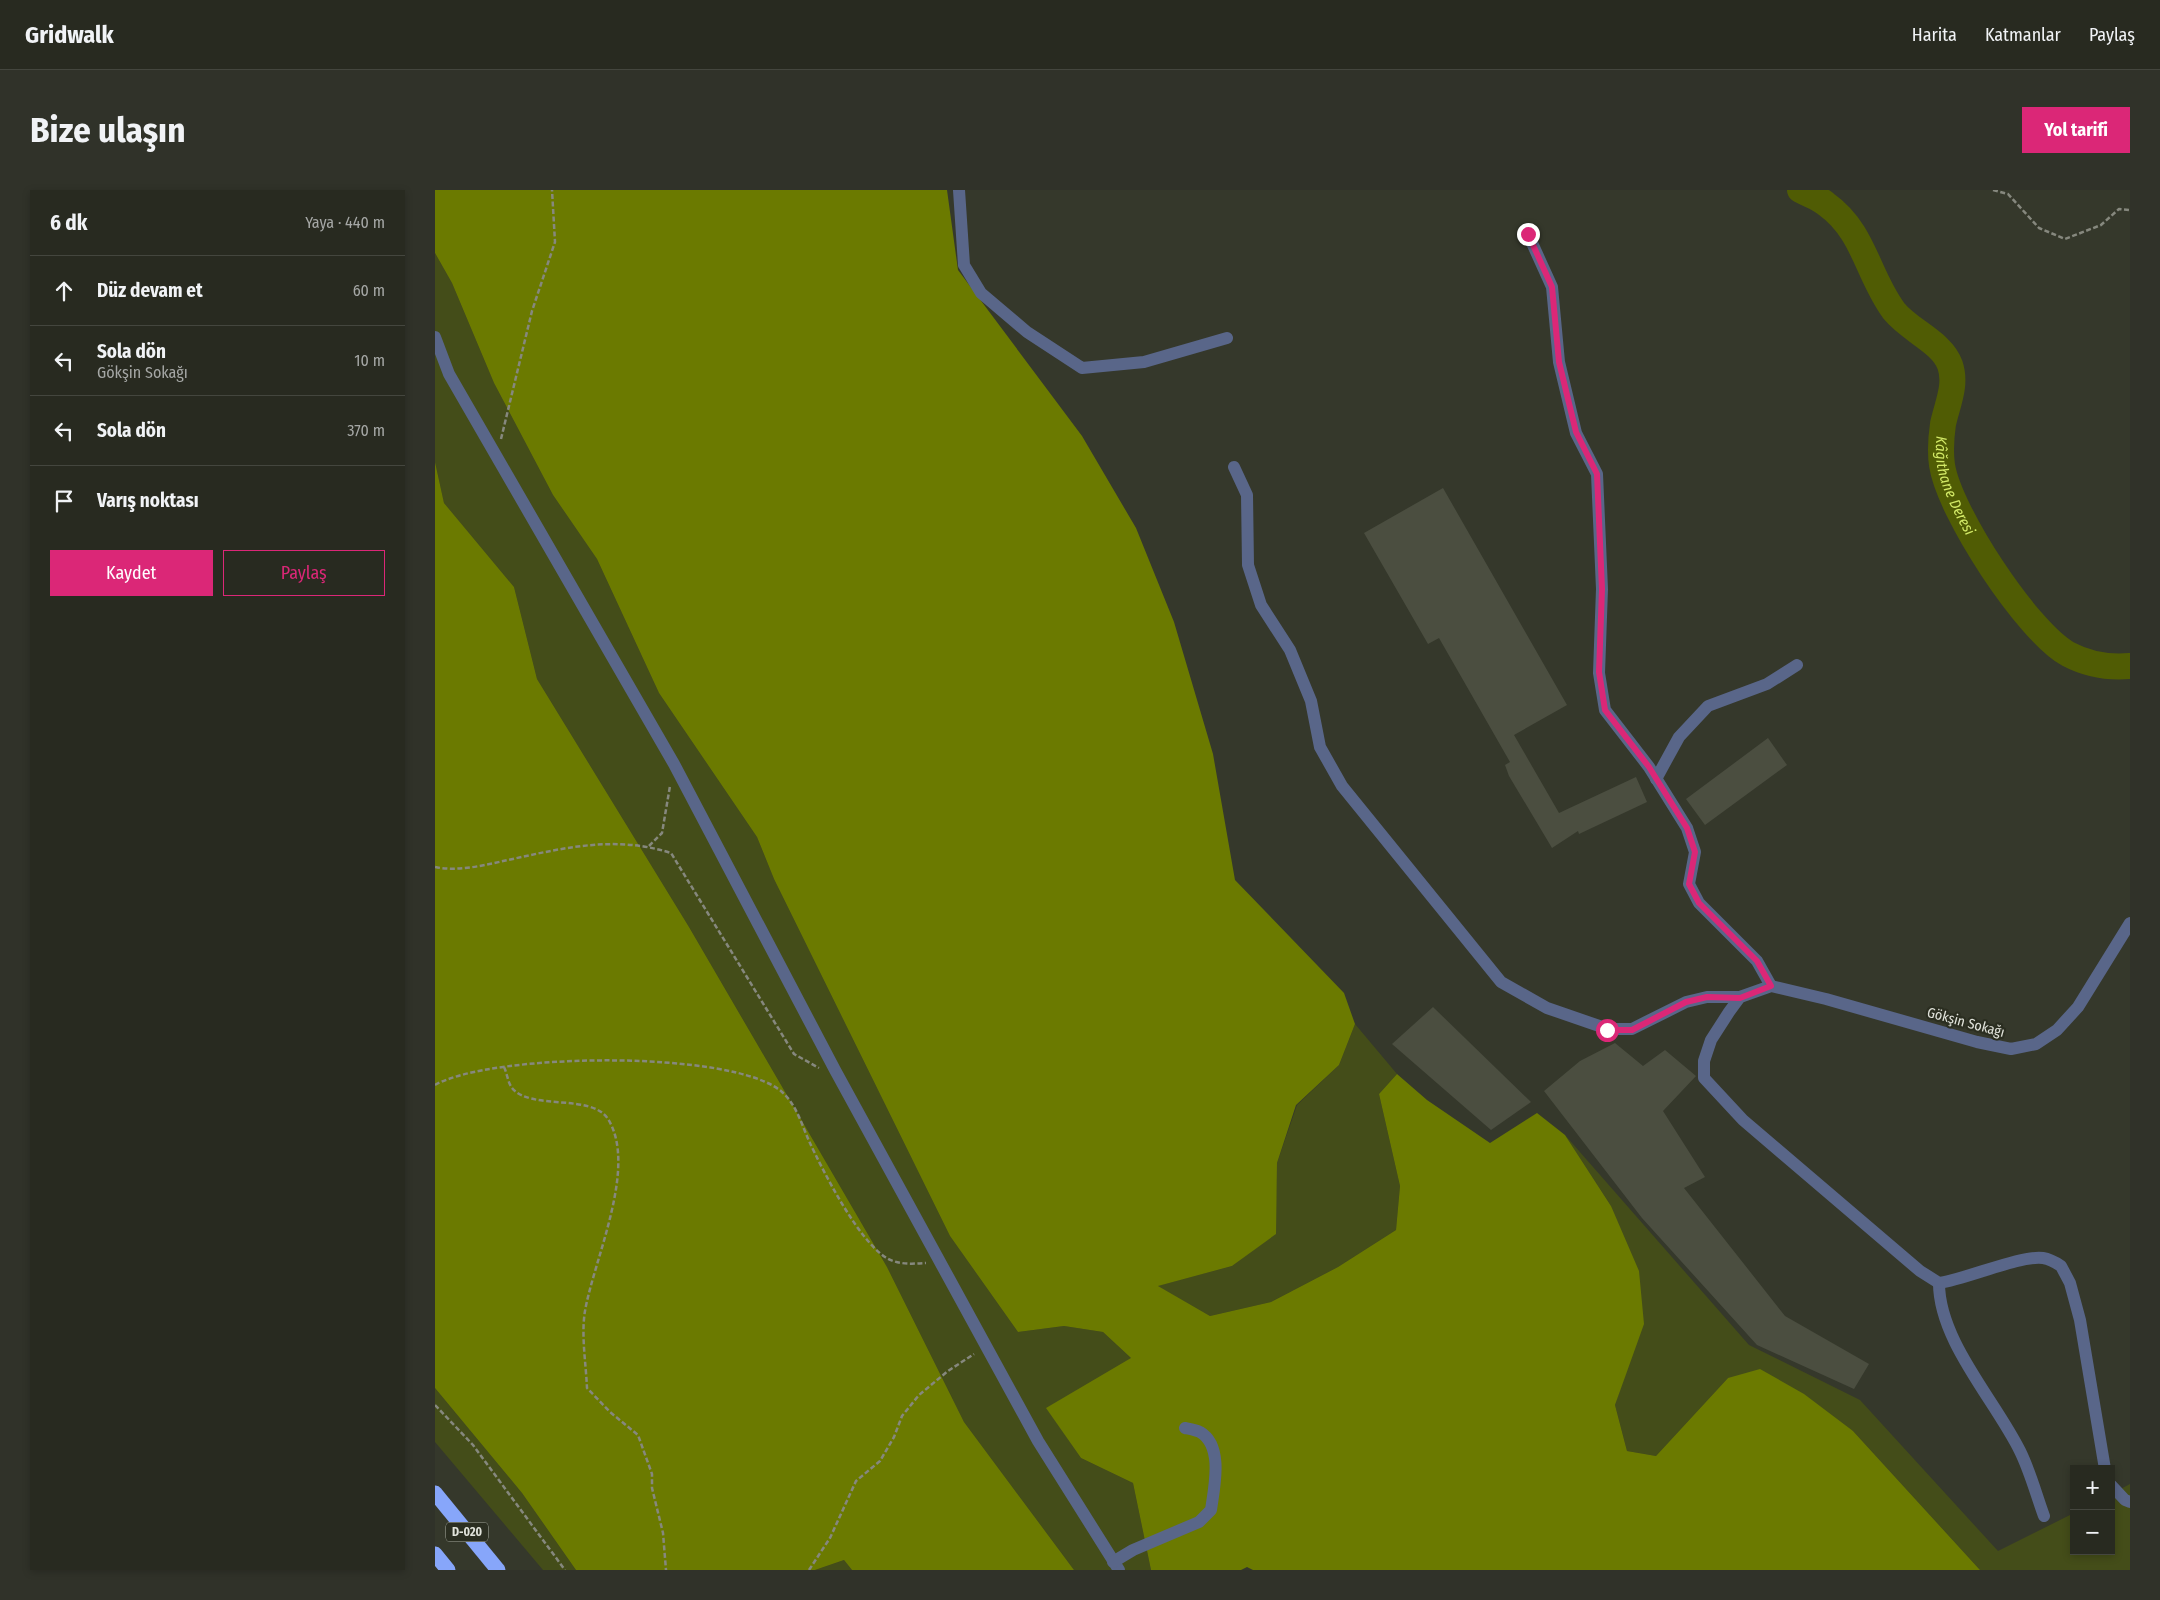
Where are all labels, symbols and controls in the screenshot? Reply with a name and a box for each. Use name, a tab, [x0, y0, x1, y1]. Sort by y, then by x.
text: Gridwalk	[25, 21, 114, 49]
text: Harita	[1912, 24, 1957, 46]
text: Katmanlar	[1985, 24, 2061, 46]
text: Paylaş	[2089, 24, 2135, 46]
button: Yol tarifi	[2022, 107, 2130, 153]
text: Bize ulaşın	[30, 109, 185, 151]
text: 6 dk	[50, 210, 88, 236]
text: Yaya · 440 m	[305, 213, 385, 232]
route end	[1517, 223, 1540, 246]
icon: ahead	[50, 277, 78, 305]
text: Düz devam et	[97, 279, 203, 302]
text: 60 m	[353, 281, 385, 300]
text: Sola dön	[97, 340, 166, 363]
icon: left	[50, 347, 78, 375]
text: 10 m	[354, 351, 385, 370]
text: Gökşin Sokağı	[97, 363, 188, 382]
icon: left	[50, 417, 78, 445]
text: Sola dön	[97, 419, 166, 442]
text: 370 m	[347, 421, 385, 440]
water label: Kâğıthane Deresi	[1932, 436, 1979, 539]
icon: arrive	[50, 487, 78, 515]
text: Varış noktası	[97, 489, 199, 512]
button: Kaydet	[50, 550, 213, 596]
button: Paylaş	[223, 550, 385, 596]
street label: Gökşin Sokağı	[1925, 1004, 2006, 1041]
route start	[1596, 1019, 1619, 1042]
map controls	[2070, 1465, 2115, 1555]
button: +	[2070, 1465, 2115, 1510]
button: −	[2070, 1510, 2115, 1555]
road number: D-020	[446, 1522, 488, 1541]

